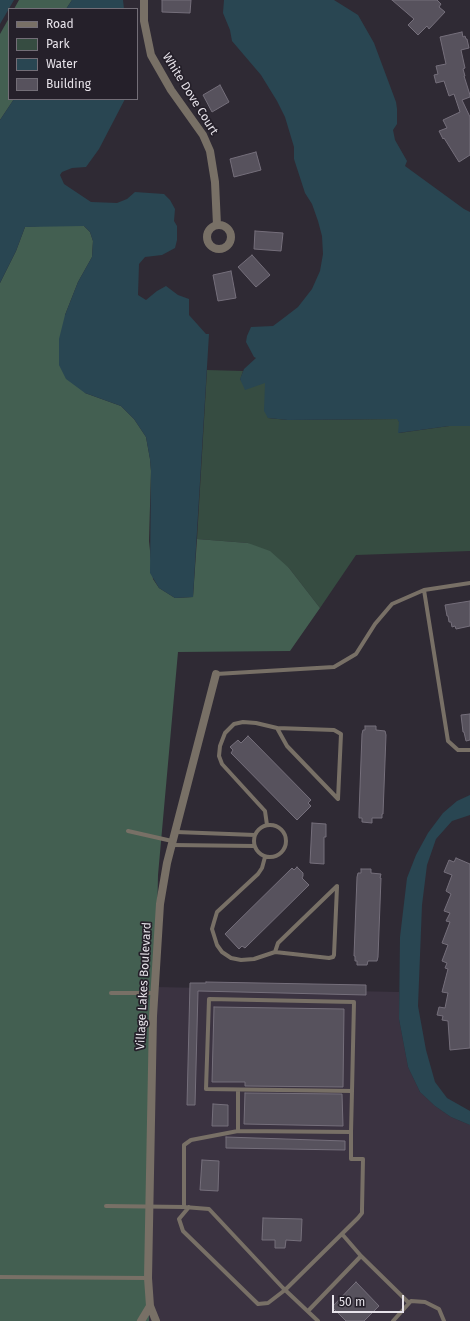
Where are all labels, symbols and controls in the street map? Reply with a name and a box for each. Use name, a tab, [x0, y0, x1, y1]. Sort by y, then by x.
legend	[8, 8, 138, 100]
text: Road	[46, 17, 74, 31]
text: Park	[46, 37, 70, 51]
street label: White Dove Court	[159, 50, 221, 138]
text: Water	[46, 57, 77, 71]
text: Building	[46, 77, 91, 91]
street label: Village Lakes Boulevard	[133, 922, 155, 1050]
scale bar	[334, 1287, 406, 1313]
text: 50 m	[339, 1295, 365, 1309]

